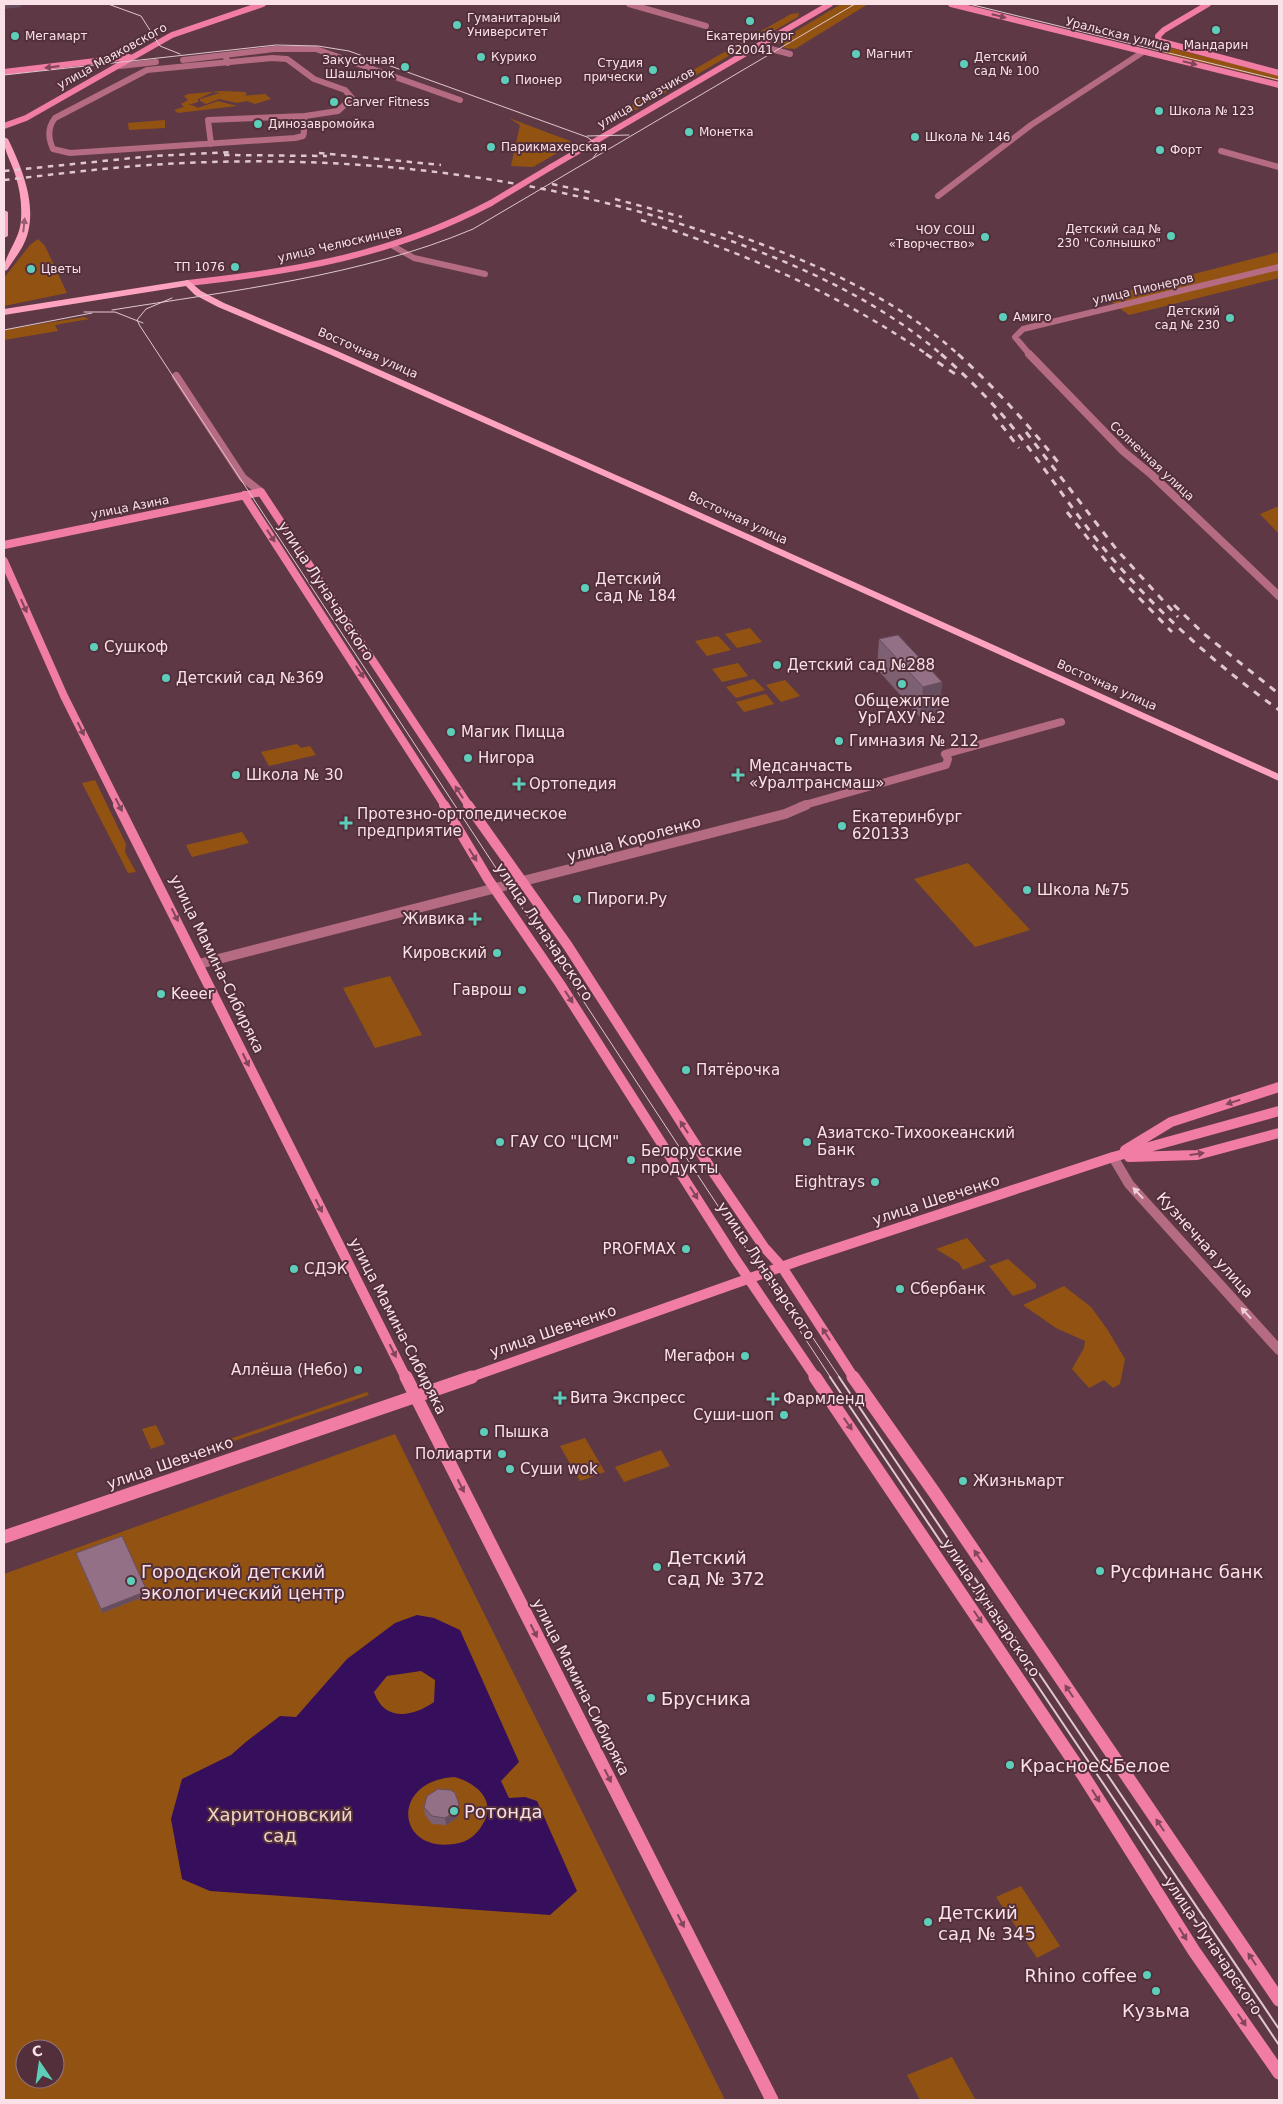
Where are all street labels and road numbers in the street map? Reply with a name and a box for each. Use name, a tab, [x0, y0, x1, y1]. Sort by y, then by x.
street label: Уральская улица	[1064, 14, 1172, 54]
street label: улица Маяковского	[55, 20, 169, 92]
street label: улица Смазчиков	[595, 65, 697, 131]
street label: улица Челюскинцев	[276, 223, 404, 265]
street label: улица Пионеров	[1091, 271, 1195, 307]
street label: Восточная улица	[316, 325, 420, 381]
street label: Солнечная улица	[1107, 418, 1197, 504]
street label: Восточная улица	[686, 489, 790, 547]
street label: улица Азина	[90, 493, 170, 521]
street label: улица Луначарского	[274, 518, 378, 664]
street label: Восточная улица	[1055, 657, 1159, 713]
street label: улица Короленко	[565, 812, 703, 866]
street label: улица Луначарского	[491, 860, 597, 1004]
street label: улица Мамина-Сибиряка	[166, 872, 268, 1056]
street label: улица Шевченко	[870, 1171, 1002, 1229]
street label: Кузнечная улица	[1153, 1189, 1257, 1301]
street label: улица Луначарского	[713, 1199, 819, 1343]
street label: улица Мамина-Сибиряка	[345, 1235, 451, 1417]
street label: улица Шевченко	[487, 1301, 619, 1361]
street label: улица Шевченко	[104, 1433, 236, 1493]
street label: улица Луначарского	[938, 1536, 1044, 1680]
street label: улица Мамина-Сибиряка	[528, 1596, 634, 1778]
street label: улица Луначарского	[1160, 1874, 1266, 2018]

